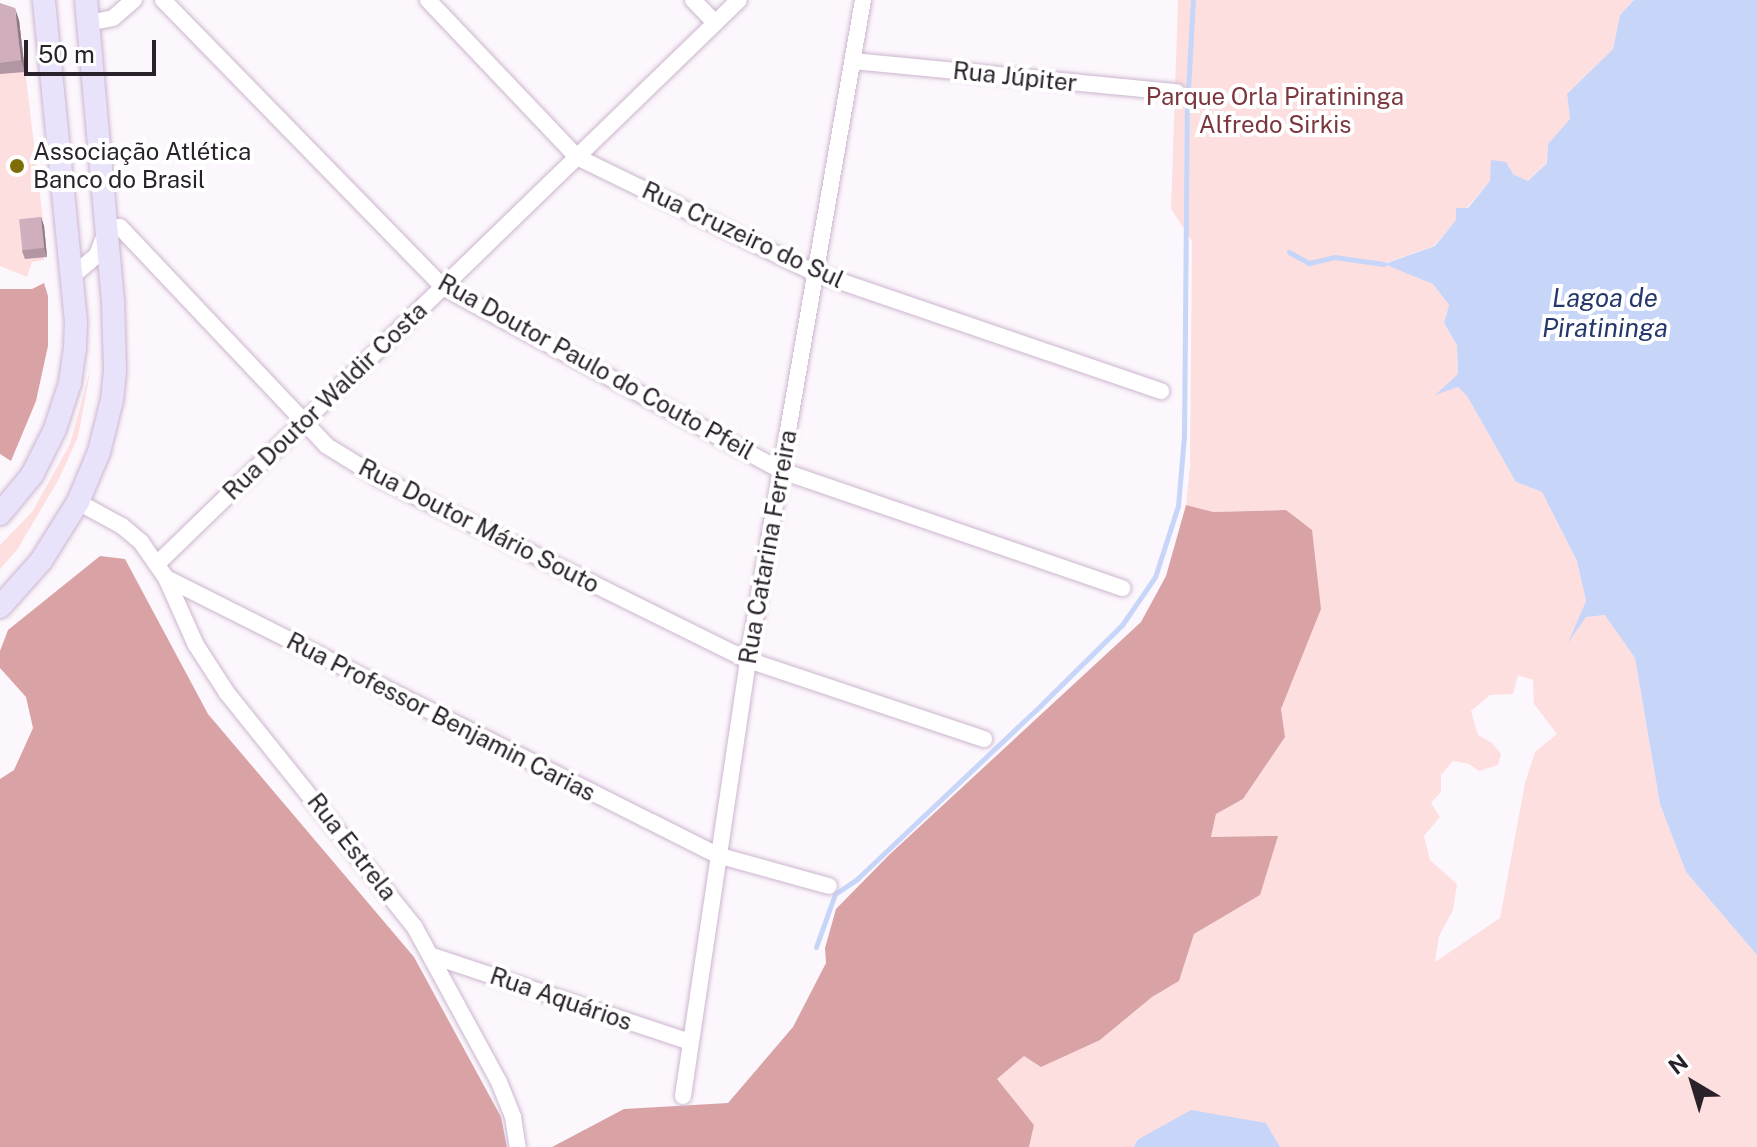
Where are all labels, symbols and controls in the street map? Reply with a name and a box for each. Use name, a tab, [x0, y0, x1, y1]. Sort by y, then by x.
scale bar	[28, 24, 160, 74]
text: 50 m	[38, 40, 95, 68]
street label: Rua Júpiter	[951, 56, 1079, 98]
park label: Parque Orla Piratininga Alfredo Sirkis	[1146, 83, 1404, 139]
place label: Associação Atlética Banco do Brasil	[33, 138, 251, 194]
marker: Associação Atlética Banco do Brasil	[8, 157, 26, 175]
street label: Rua Cruzeiro do Sul	[637, 176, 849, 294]
street label: Rua Doutor Paulo do Couto Pfeil	[433, 268, 759, 466]
water label: Lagoa de Piratininga	[1542, 282, 1668, 344]
street label: Rua Doutor Waldir Costa	[217, 296, 433, 506]
street label: Rua Catarina Ferreira	[733, 428, 803, 666]
street label: Rua Doutor Mário Souto	[354, 453, 604, 599]
street label: Rua Professor Benjamin Carias	[282, 626, 600, 808]
street label: Rua Estrela	[301, 788, 403, 906]
street label: Rua Aquários	[486, 961, 636, 1037]
north arrow	[1653, 1043, 1733, 1123]
text: N	[1663, 1049, 1693, 1080]

